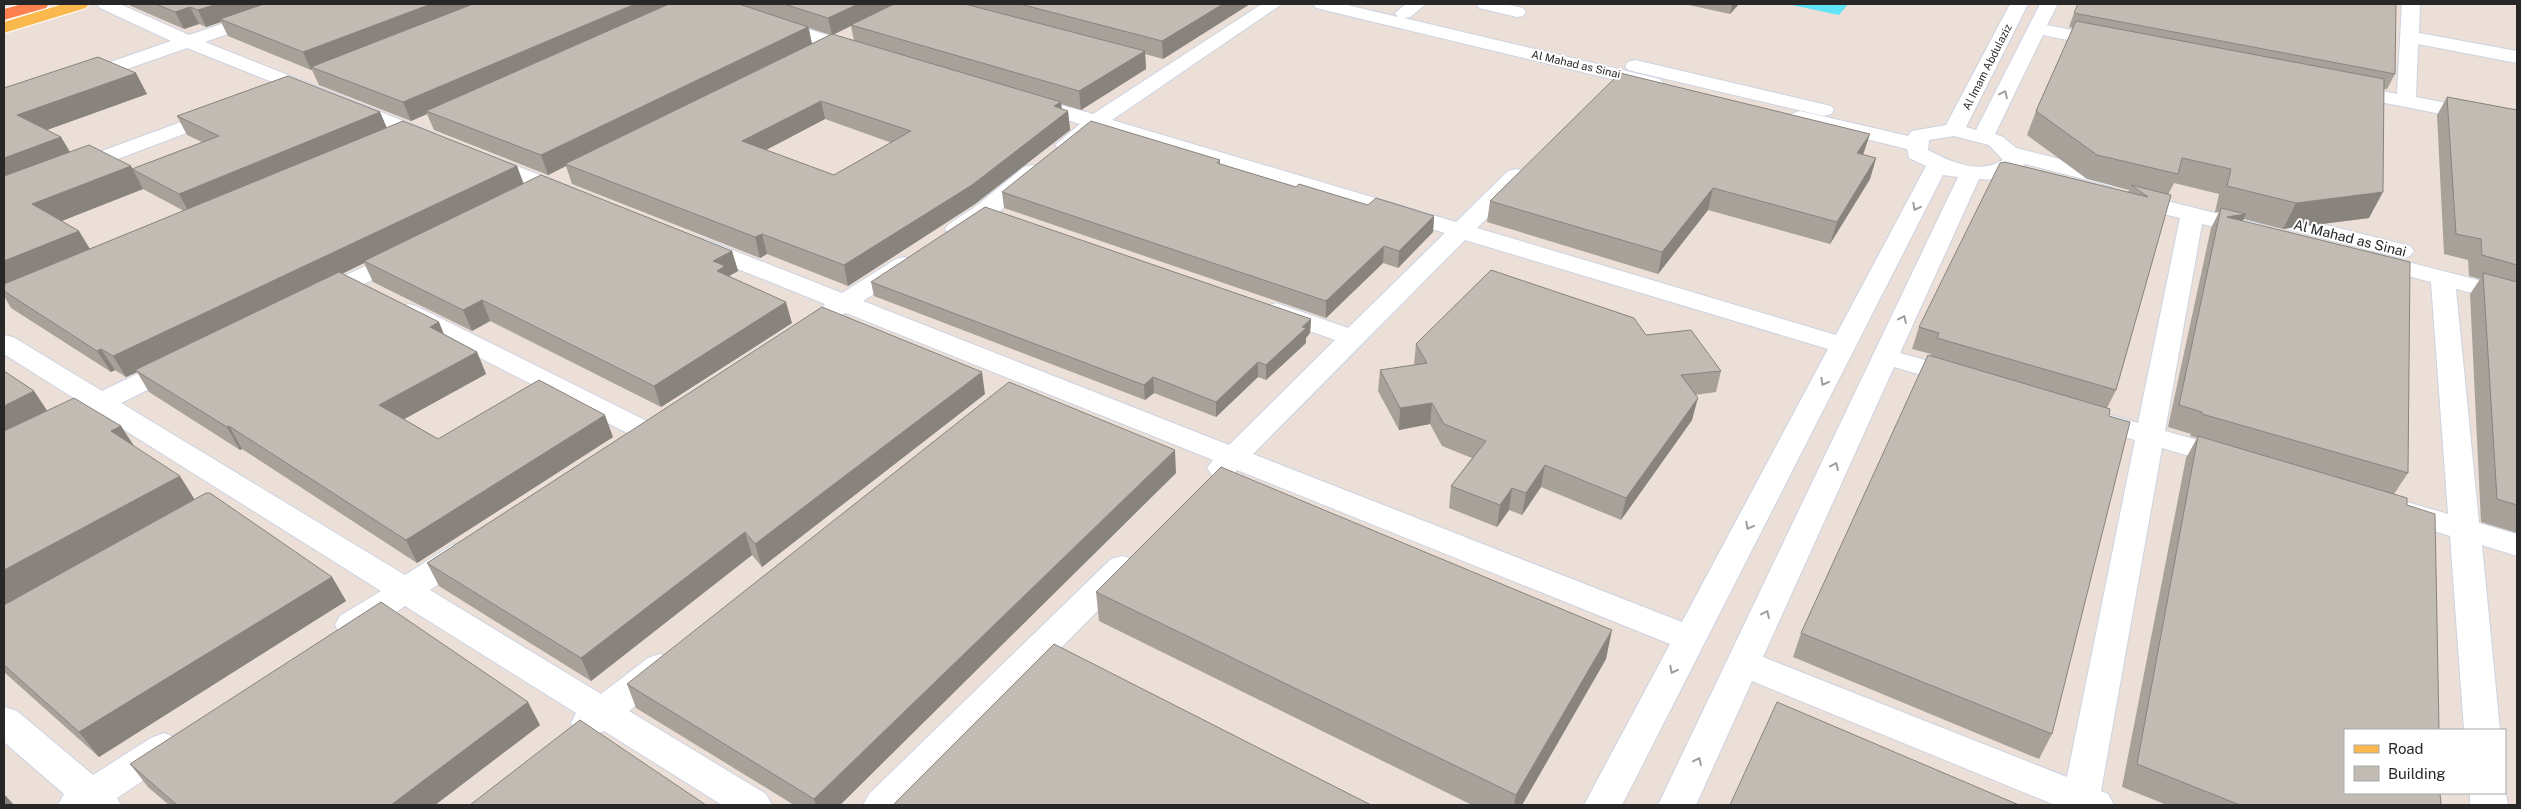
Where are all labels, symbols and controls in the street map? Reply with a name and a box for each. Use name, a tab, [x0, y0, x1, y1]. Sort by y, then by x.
street label: Al Imam Abdulaziz	[1960, 22, 2014, 112]
street label: Al Mahad as Sinai	[1530, 48, 1622, 80]
one-way arrow	[1998, 90, 2008, 99]
one-way arrow	[1912, 202, 1922, 211]
street label: Al Mahad as Sinai	[2292, 216, 2408, 260]
one-way arrow	[1897, 315, 1908, 324]
one-way arrow	[1820, 377, 1830, 386]
one-way arrow	[1828, 462, 1839, 471]
one-way arrow	[1745, 521, 1755, 530]
one-way arrow	[1760, 610, 1771, 619]
one-way arrow	[1669, 665, 1679, 674]
legend	[2344, 729, 2506, 794]
text: Road	[2388, 740, 2424, 757]
one-way arrow	[1692, 757, 1702, 766]
text: Building	[2388, 765, 2446, 782]

